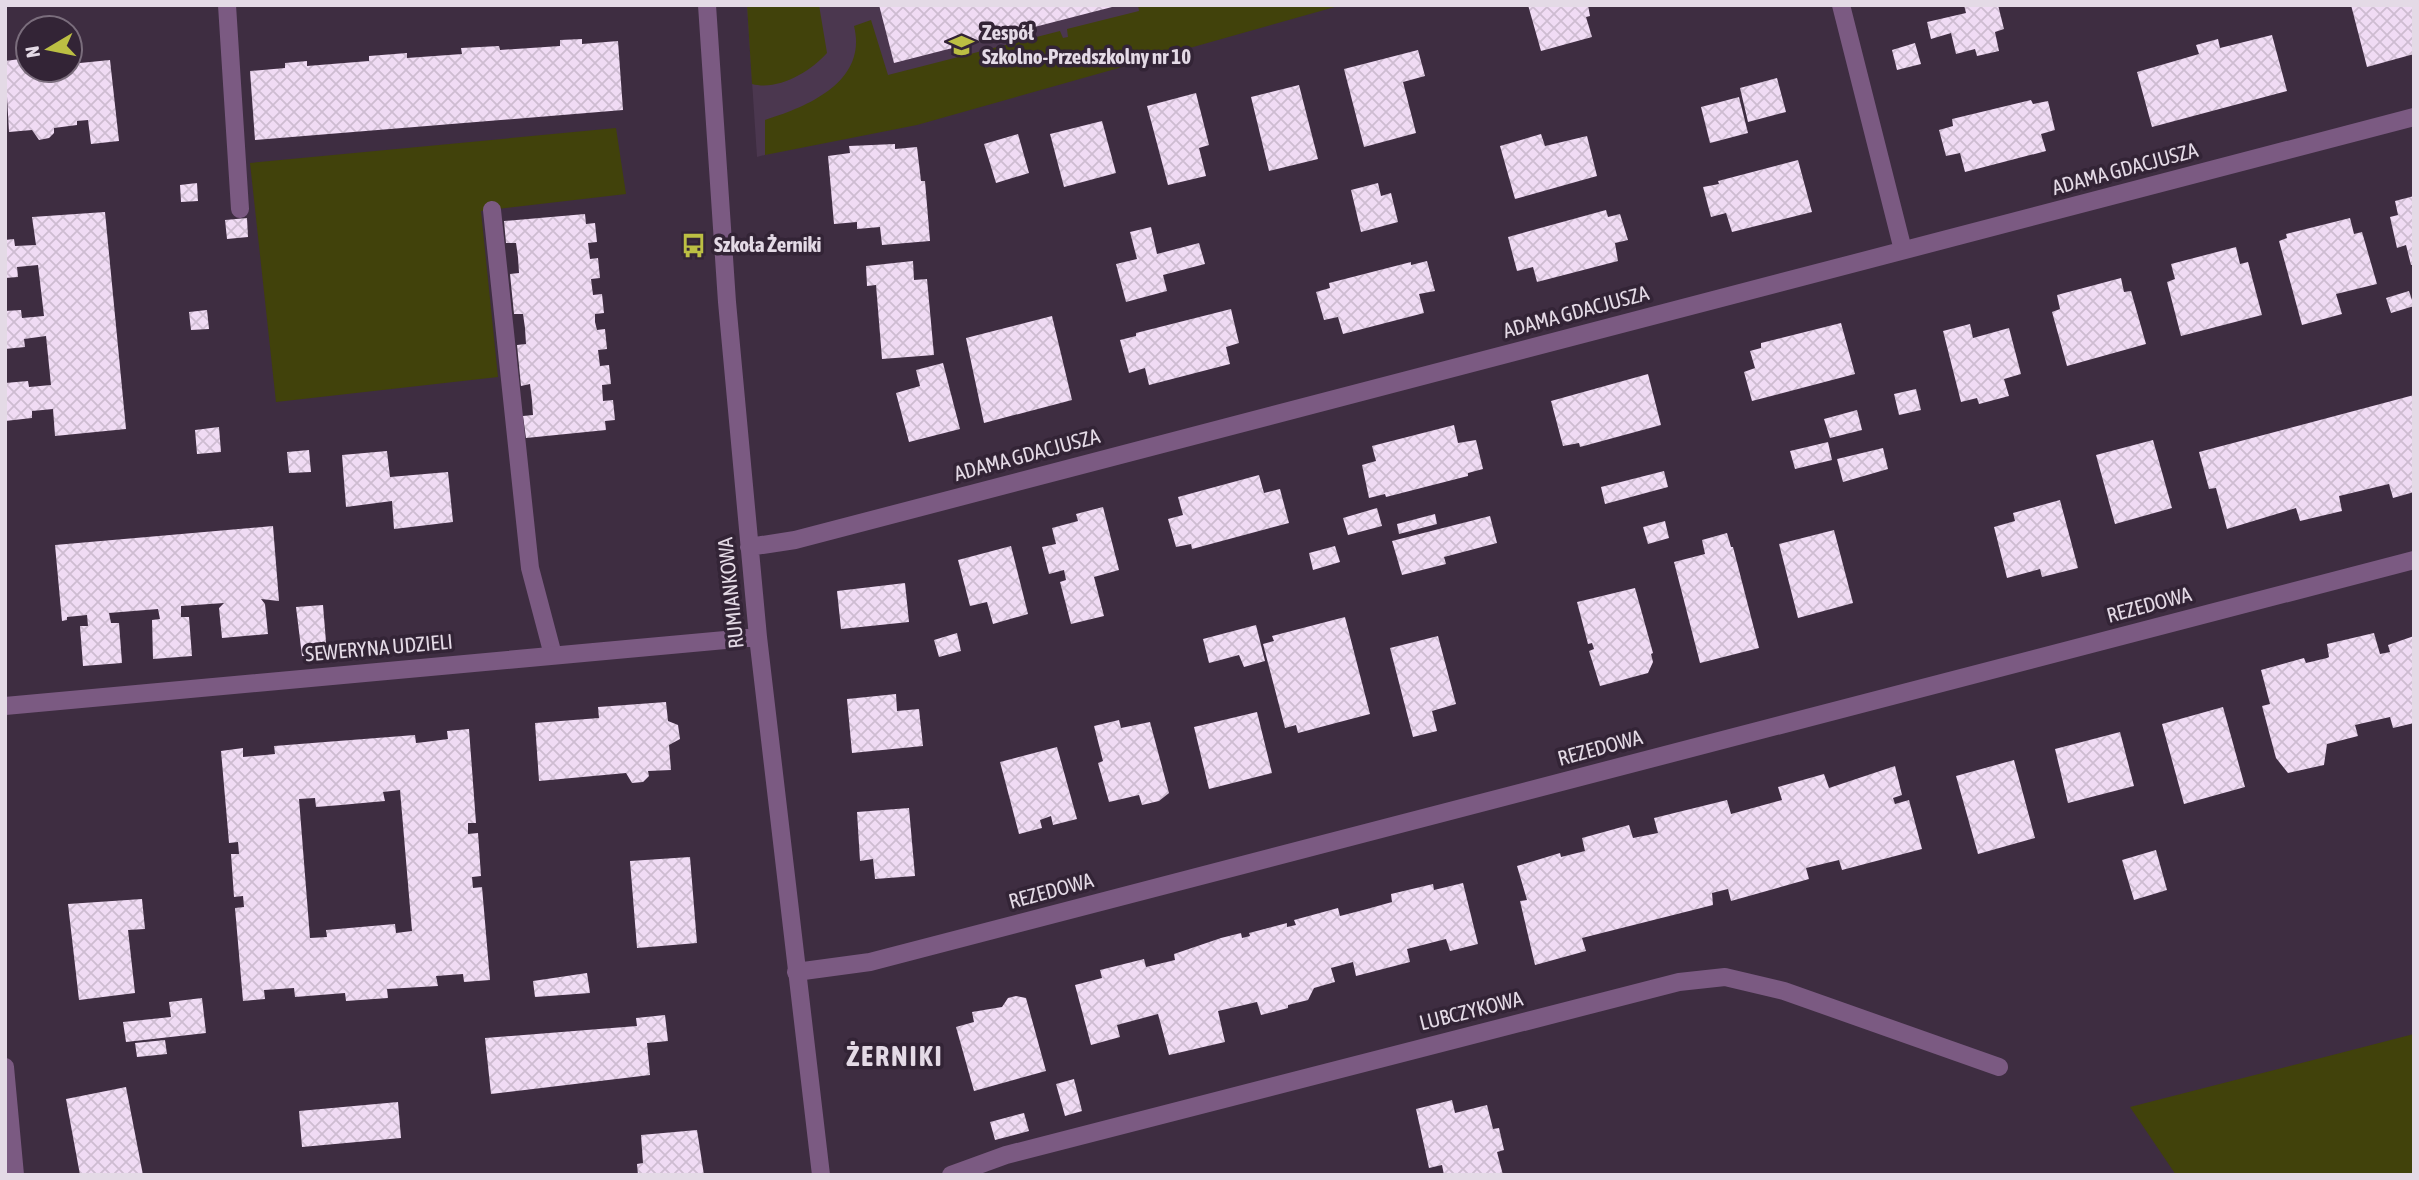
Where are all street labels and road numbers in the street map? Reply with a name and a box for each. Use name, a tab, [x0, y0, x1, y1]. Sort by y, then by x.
street label: ADAMA GDACJUSZA	[2049, 137, 2201, 199]
street label: ADAMA GDACJUSZA	[1500, 280, 1652, 342]
street label: ADAMA GDACJUSZA	[951, 423, 1103, 485]
street label: RUMIANKOWA	[712, 536, 748, 650]
street label: REZEDOWA	[2104, 581, 2194, 627]
street label: SEWERYNA UDZIELI	[304, 629, 454, 665]
street label: REZEDOWA	[1555, 724, 1645, 770]
street label: REZEDOWA	[1006, 867, 1096, 913]
street label: LUBCZYKOWA	[1417, 985, 1526, 1034]

